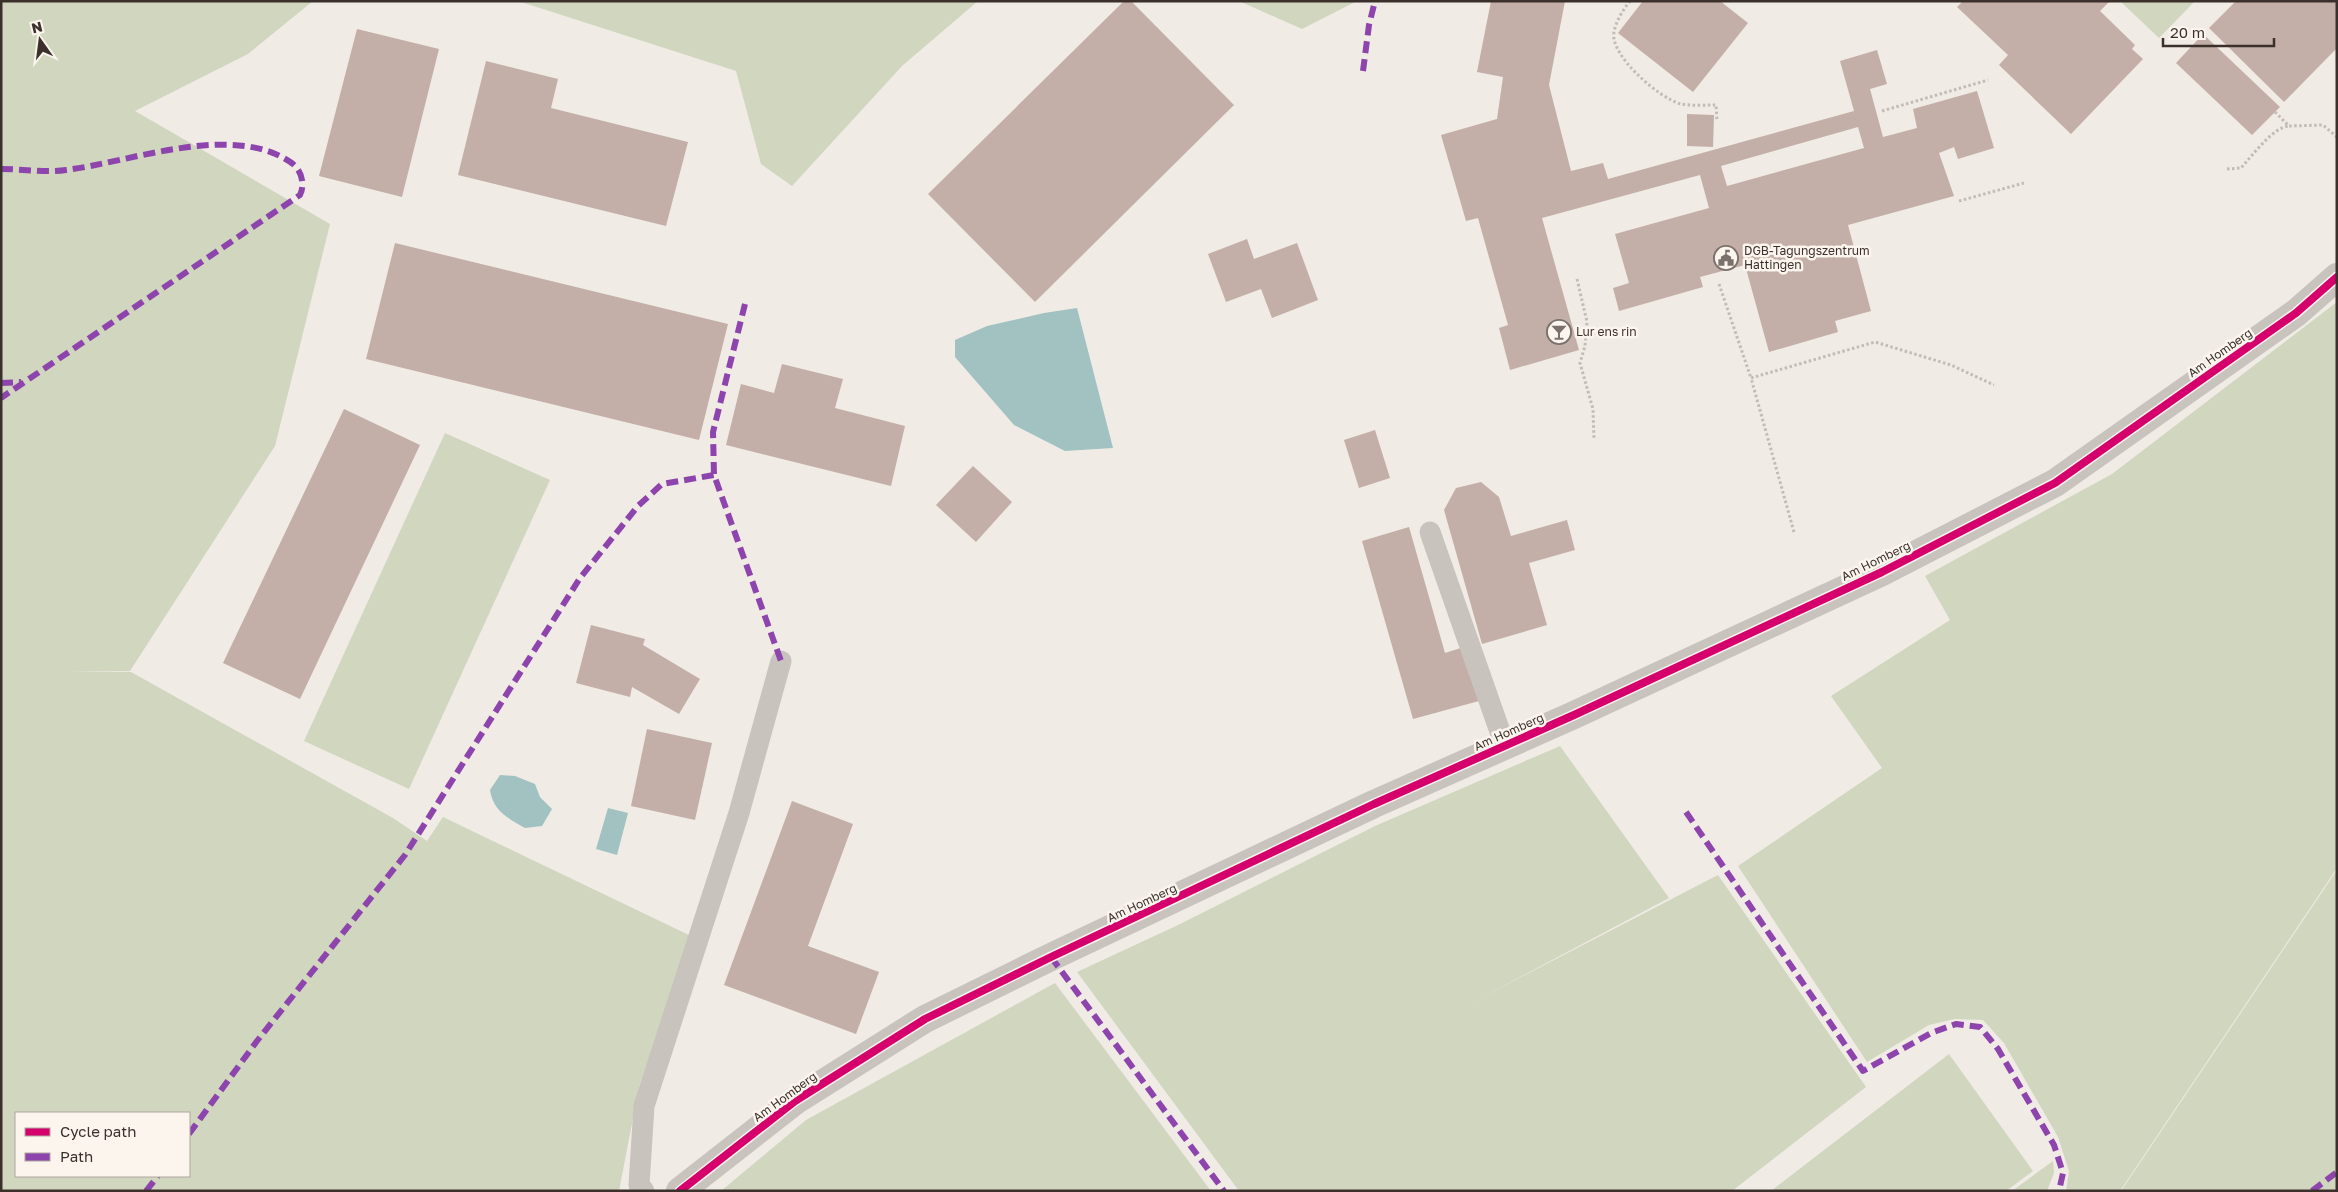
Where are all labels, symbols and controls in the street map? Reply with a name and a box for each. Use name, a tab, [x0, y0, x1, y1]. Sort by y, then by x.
north arrow	[15, 15, 65, 65]
scale bar	[2163, 15, 2274, 47]
text: N	[30, 17, 44, 36]
text: 20 m	[2170, 23, 2205, 41]
place label: DGB-Tagungszentrum Hattingen	[1744, 243, 1870, 272]
public building icon: DGB-Tagungszentrum Hattingen	[1713, 245, 1739, 271]
bar icon: Lur ens rin	[1546, 319, 1572, 345]
place label: Lur ens rin	[1576, 324, 1637, 339]
street label: Am Homberg	[2185, 325, 2255, 380]
street label: Am Homberg	[1839, 537, 1913, 584]
street label: Am Homberg	[1472, 709, 1546, 754]
street label: Am Homberg	[1105, 880, 1179, 925]
street label: Am Homberg	[750, 1069, 819, 1125]
legend	[15, 1112, 190, 1177]
text: Cycle path	[60, 1122, 136, 1140]
text: Path	[60, 1147, 93, 1165]

